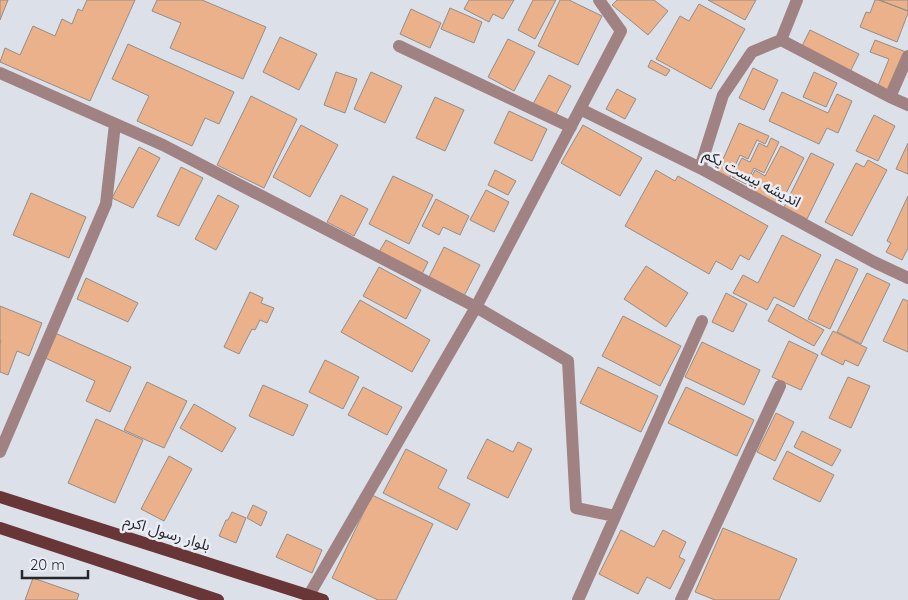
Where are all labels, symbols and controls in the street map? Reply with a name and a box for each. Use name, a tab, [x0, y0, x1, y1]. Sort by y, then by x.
street label: اندیشه بیست یکم	[699, 144, 804, 213]
street label: بلوار رسول اکرم	[121, 510, 213, 557]
scale bar	[22, 548, 89, 580]
text: 20 m	[30, 555, 65, 574]

